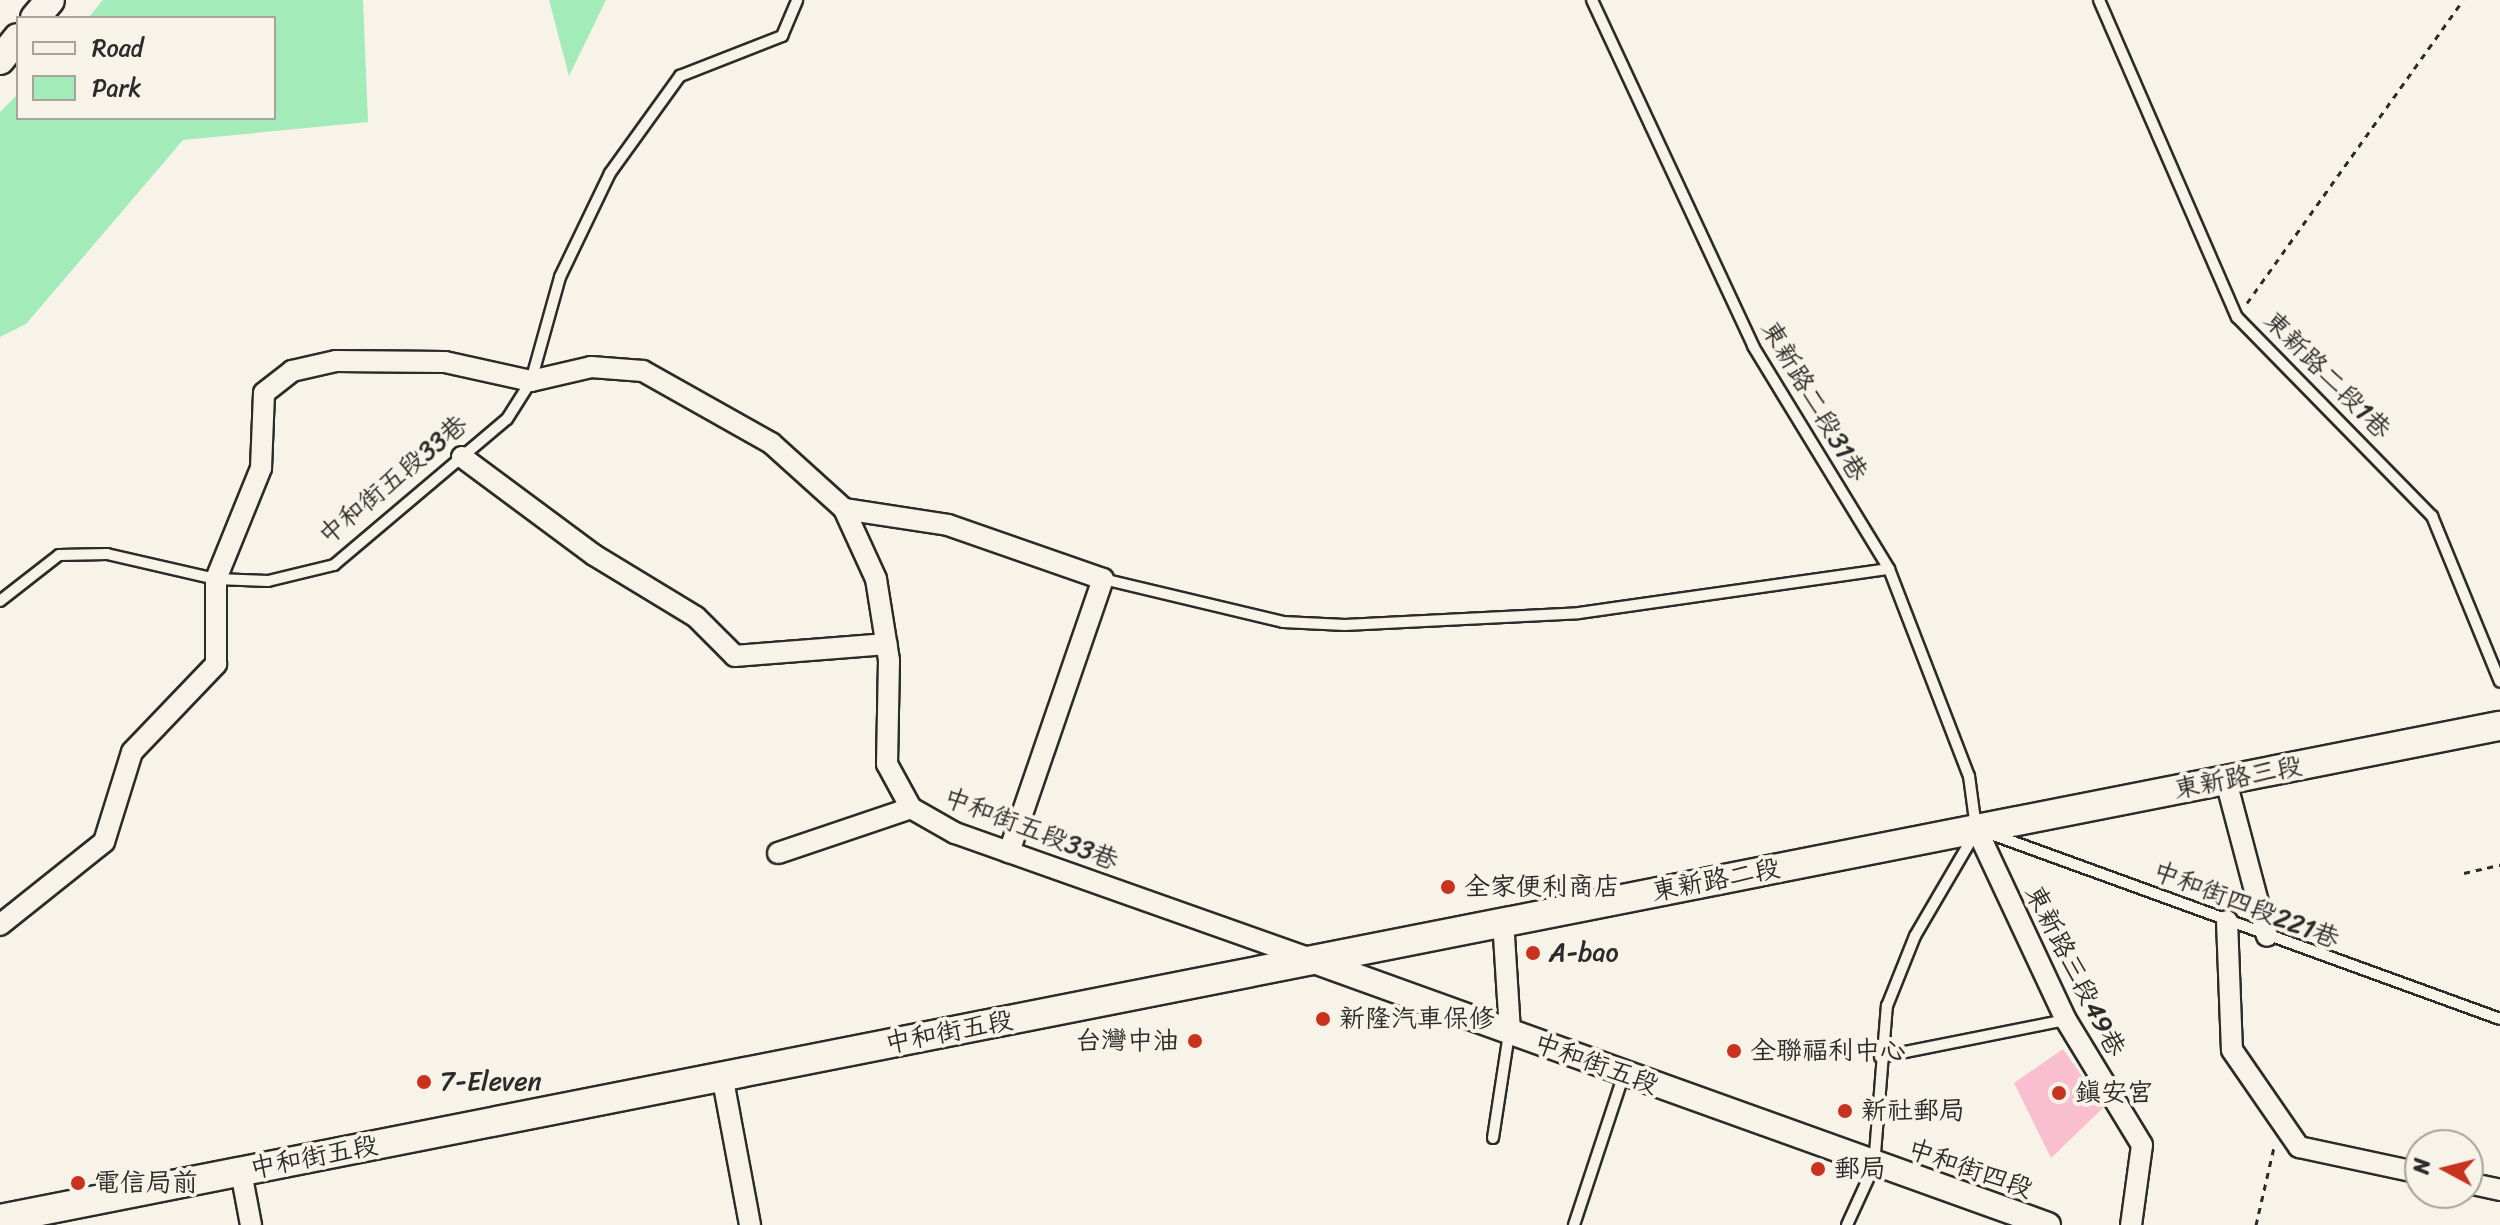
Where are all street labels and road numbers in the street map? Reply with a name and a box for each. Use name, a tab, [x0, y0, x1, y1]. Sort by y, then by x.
street label: 東新路二段1巷	[2257, 305, 2397, 445]
street label: 東新路二段31巷	[1754, 315, 1874, 487]
street label: 中和街五段33巷	[312, 409, 474, 551]
street label: 東新路三段	[2171, 750, 2305, 806]
street label: 中和街五段33巷	[939, 781, 1123, 877]
street label: 東新路二段	[1649, 852, 1783, 908]
street label: 中和街四段221巷	[2148, 855, 2344, 955]
street label: 東新路三段49巷	[2018, 880, 2132, 1062]
street label: 中和街五段	[882, 1004, 1016, 1060]
street label: 中和街五段	[1530, 1027, 1662, 1101]
street label: 中和街五段	[247, 1129, 381, 1185]
street label: 中和街四段	[1903, 1133, 2037, 1205]

